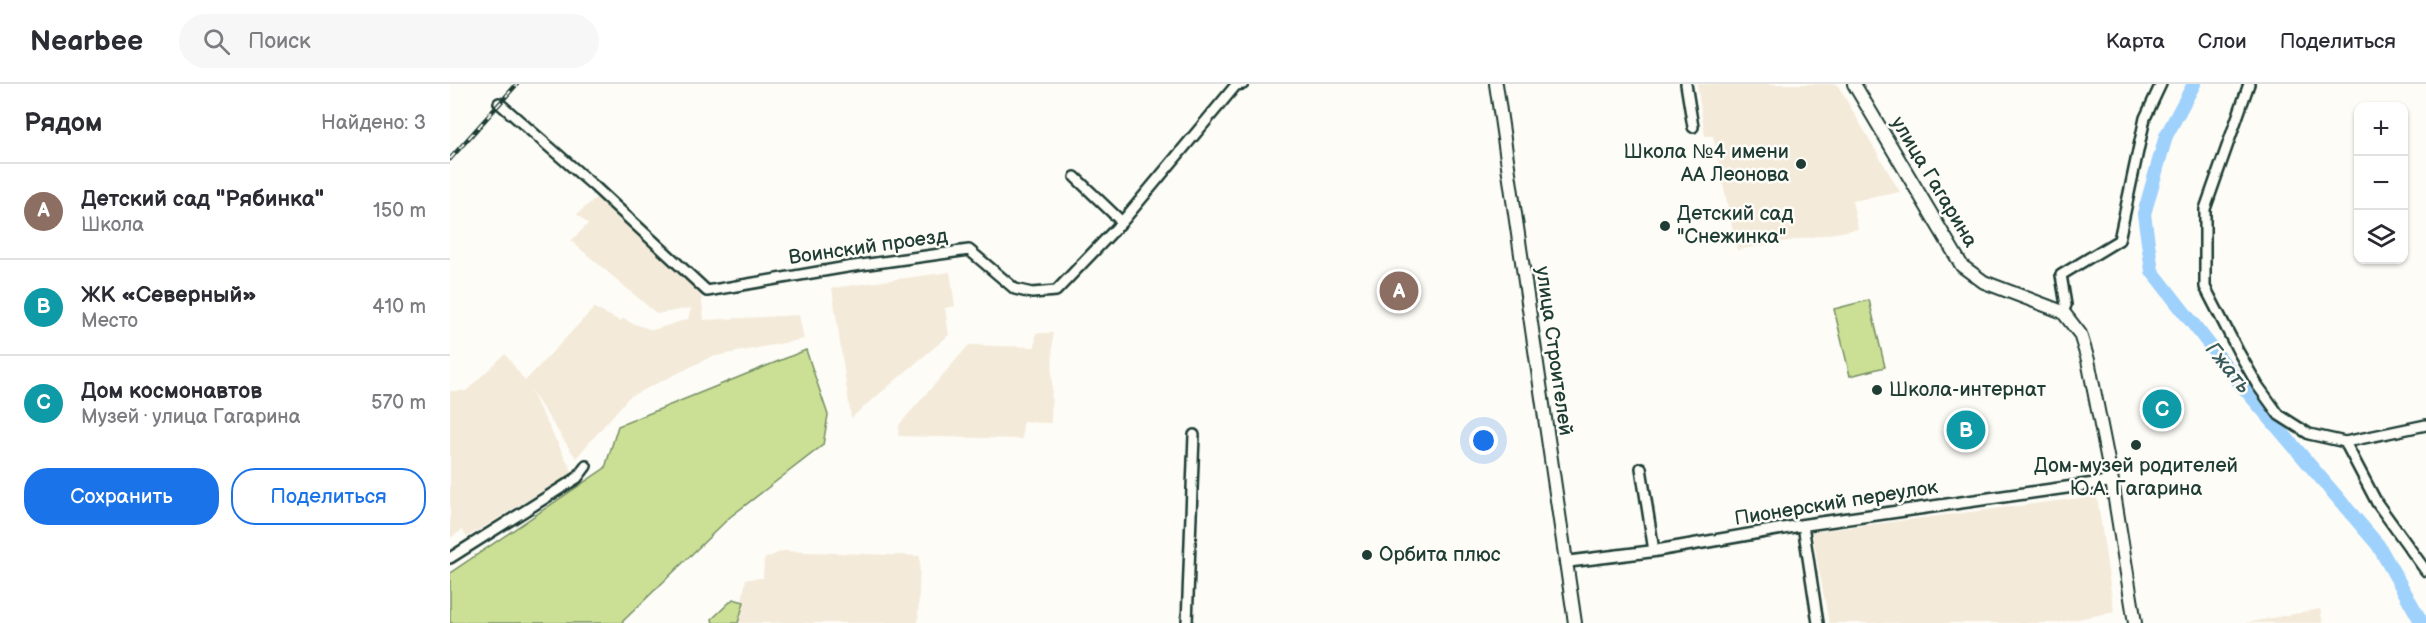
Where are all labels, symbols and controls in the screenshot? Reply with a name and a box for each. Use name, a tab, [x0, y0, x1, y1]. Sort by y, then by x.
search box	[179, 14, 599, 68]
text: Nearbee	[30, 25, 143, 58]
icon: search	[200, 25, 233, 58]
text: Поиск	[248, 28, 311, 55]
text: Карта	[2106, 29, 2165, 54]
text: Слои	[2198, 29, 2247, 54]
text: Поделиться	[2280, 29, 2396, 54]
map controls	[2354, 102, 2408, 264]
button: +	[2354, 102, 2408, 156]
text: Рядом	[24, 108, 102, 139]
text: Найдено: 3	[321, 111, 426, 135]
street label: улица Гагарина	[1886, 112, 1983, 252]
place label: Школа №4 имени АА Леонова	[1624, 140, 1789, 187]
button: −	[2354, 156, 2408, 210]
marker: Школа №4 имени АА Леонова	[1794, 157, 1808, 171]
text: Детский сад "Рябинка"	[81, 186, 324, 213]
text: A	[37, 199, 50, 223]
text: 150 m	[373, 199, 426, 223]
place label: Детский сад "Снежинка"	[1677, 202, 1793, 249]
button: layers	[2354, 210, 2408, 264]
text: Школа	[81, 213, 144, 237]
marker: Детский сад "Снежинка"	[1658, 219, 1672, 233]
street label: Воинский проезд	[787, 224, 949, 270]
street label: улица Строителей	[1530, 265, 1578, 437]
pin: A	[1380, 268, 1418, 314]
text: ЖК «Северный»	[81, 282, 257, 309]
text: B	[36, 295, 51, 319]
text: 410 m	[372, 295, 426, 319]
text: Место	[81, 309, 138, 333]
water label: Гжать	[2200, 337, 2256, 399]
text: Дом космонавтов	[81, 378, 262, 405]
place label: Школа-интернат	[1889, 378, 2047, 402]
marker: Школа-интернат	[1870, 383, 1884, 397]
pin: C	[2142, 386, 2182, 432]
text: C	[36, 391, 51, 415]
text: 570 m	[371, 391, 426, 415]
text: Музей · улица Гагарина	[81, 405, 300, 429]
pin: B	[1946, 408, 1986, 452]
your location	[1469, 426, 1498, 455]
marker: Дом-музей родителей Ю.А. Гагарина	[2129, 438, 2143, 452]
place label: Дом-музей родителей Ю.А. Гагарина	[2034, 454, 2238, 501]
button: Сохранить	[24, 468, 219, 525]
button: Поделиться	[231, 468, 426, 525]
street label: Пионерский переулок	[1733, 475, 1940, 531]
place label: Орбита плюс	[1379, 543, 1501, 567]
marker: Орбита плюс	[1360, 548, 1374, 562]

